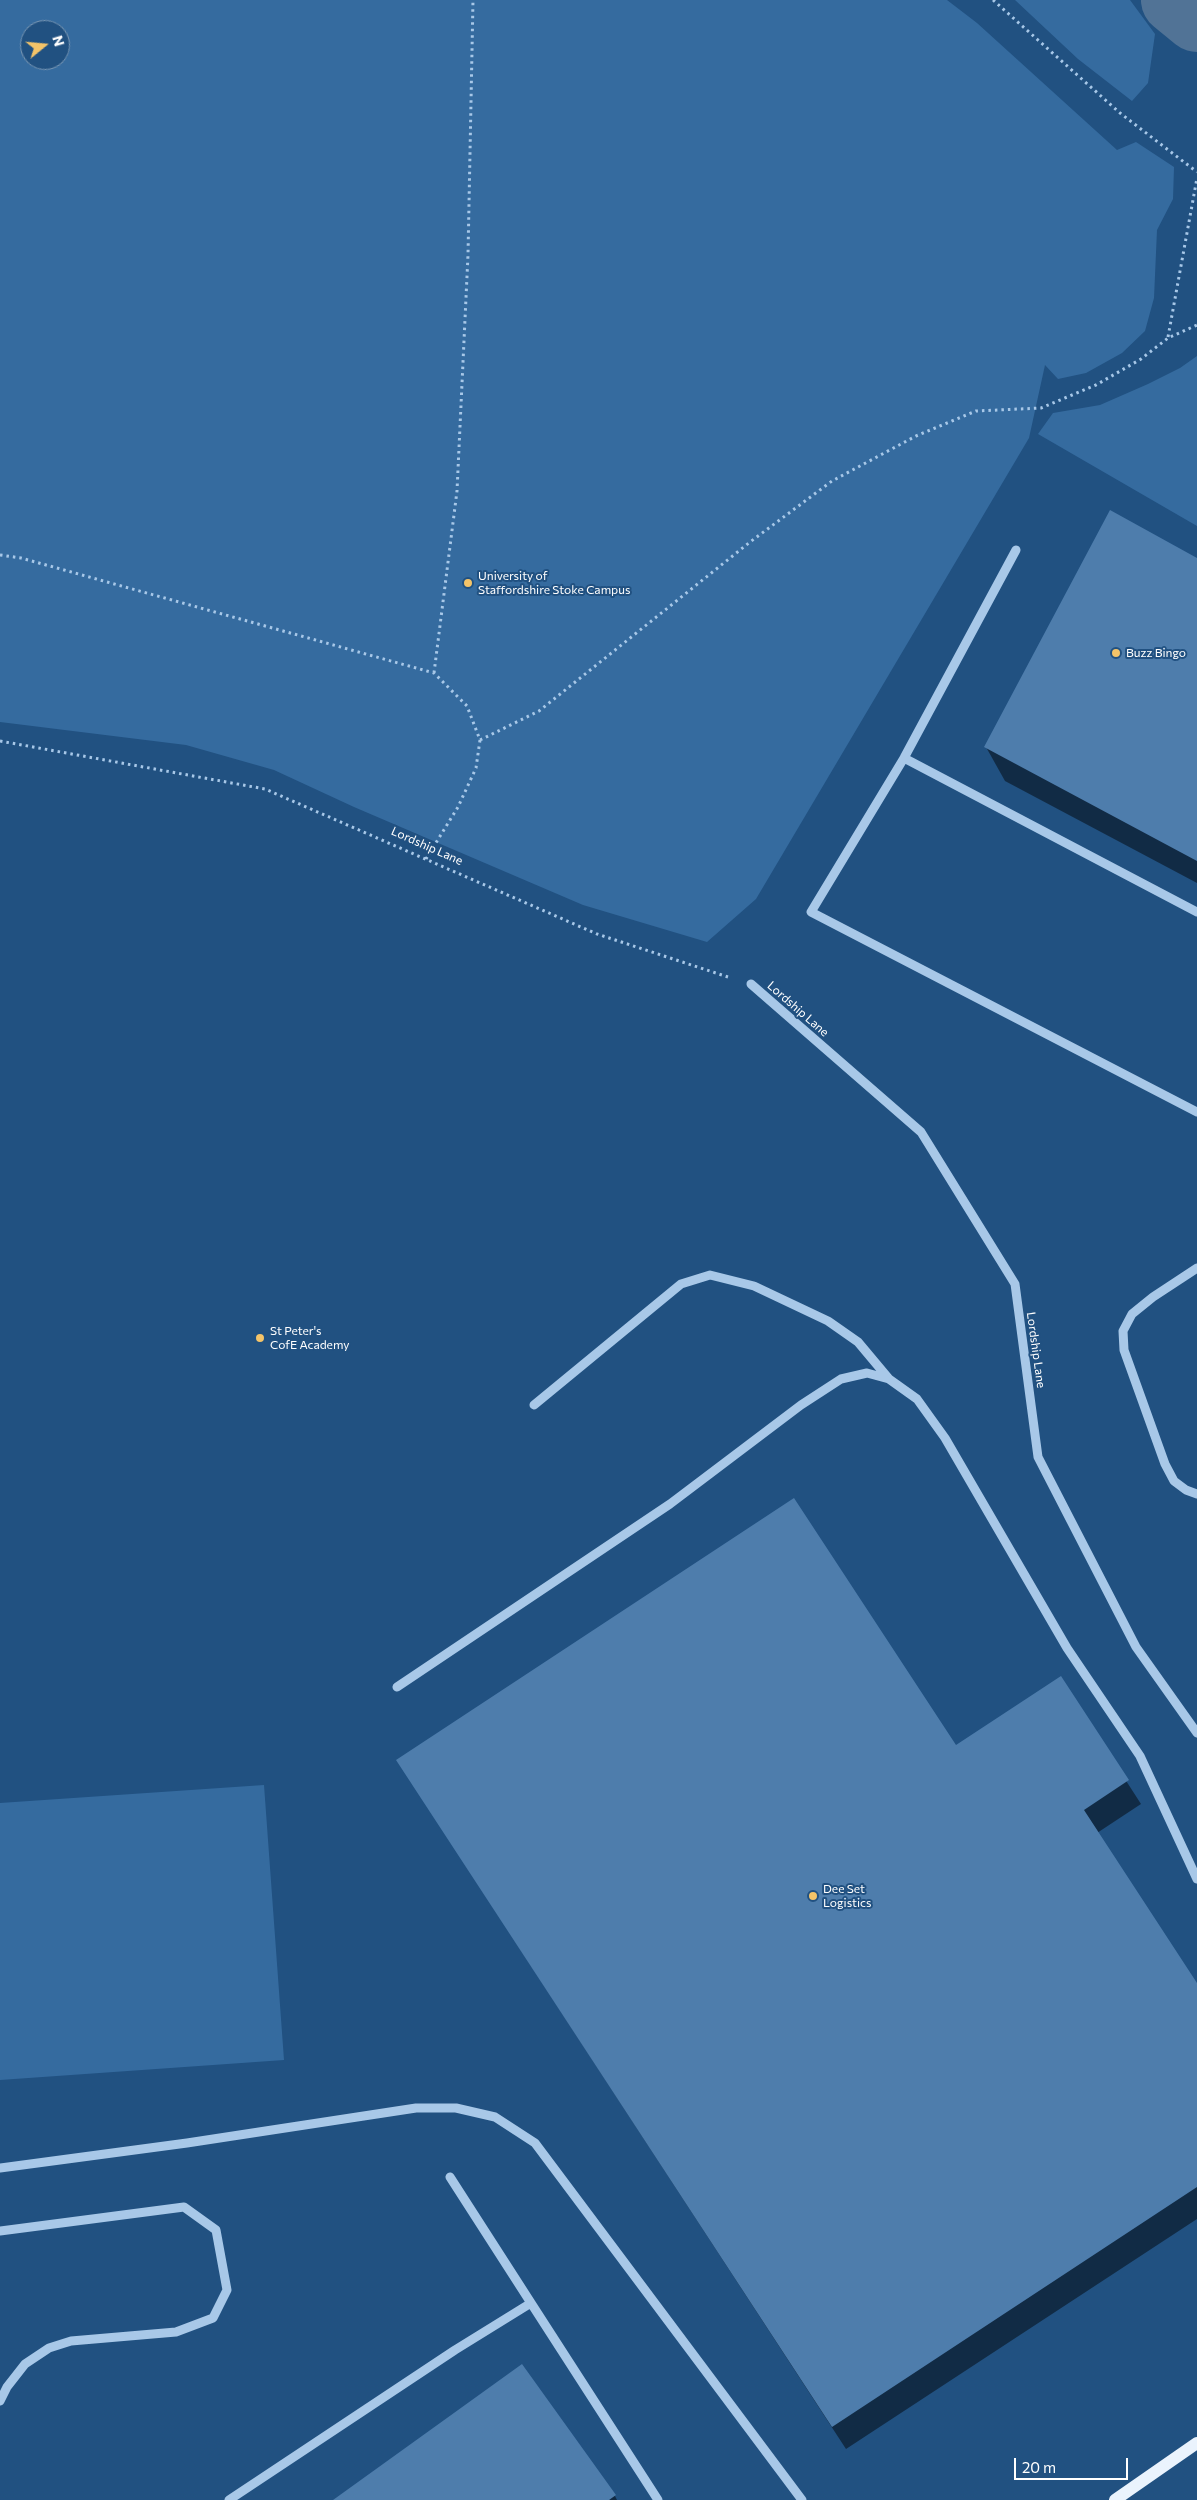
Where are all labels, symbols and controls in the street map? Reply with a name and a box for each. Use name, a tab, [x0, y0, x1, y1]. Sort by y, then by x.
north arrow	[20, 20, 70, 70]
text: N	[49, 33, 69, 48]
place label: University of Staffordshire Stoke Campus	[478, 569, 630, 597]
marker: University of Staffordshire Stoke Campus	[462, 577, 474, 589]
place label: Buzz Bingo	[1126, 646, 1186, 660]
marker: Buzz Bingo	[1110, 647, 1122, 659]
street label: Lordship Lane	[389, 824, 465, 868]
street label: Lordship Lane	[764, 978, 832, 1040]
street label: Lordship Lane	[1024, 1311, 1048, 1389]
place label: St Peter's CofE Academy	[270, 1324, 349, 1352]
marker: St Peter's CofE Academy	[254, 1332, 266, 1344]
place label: Dee Set Logistics	[823, 1882, 871, 1910]
marker: Dee Set Logistics	[807, 1890, 819, 1902]
scale bar	[1017, 2448, 1131, 2480]
text: 20 m	[1022, 2458, 1056, 2476]

